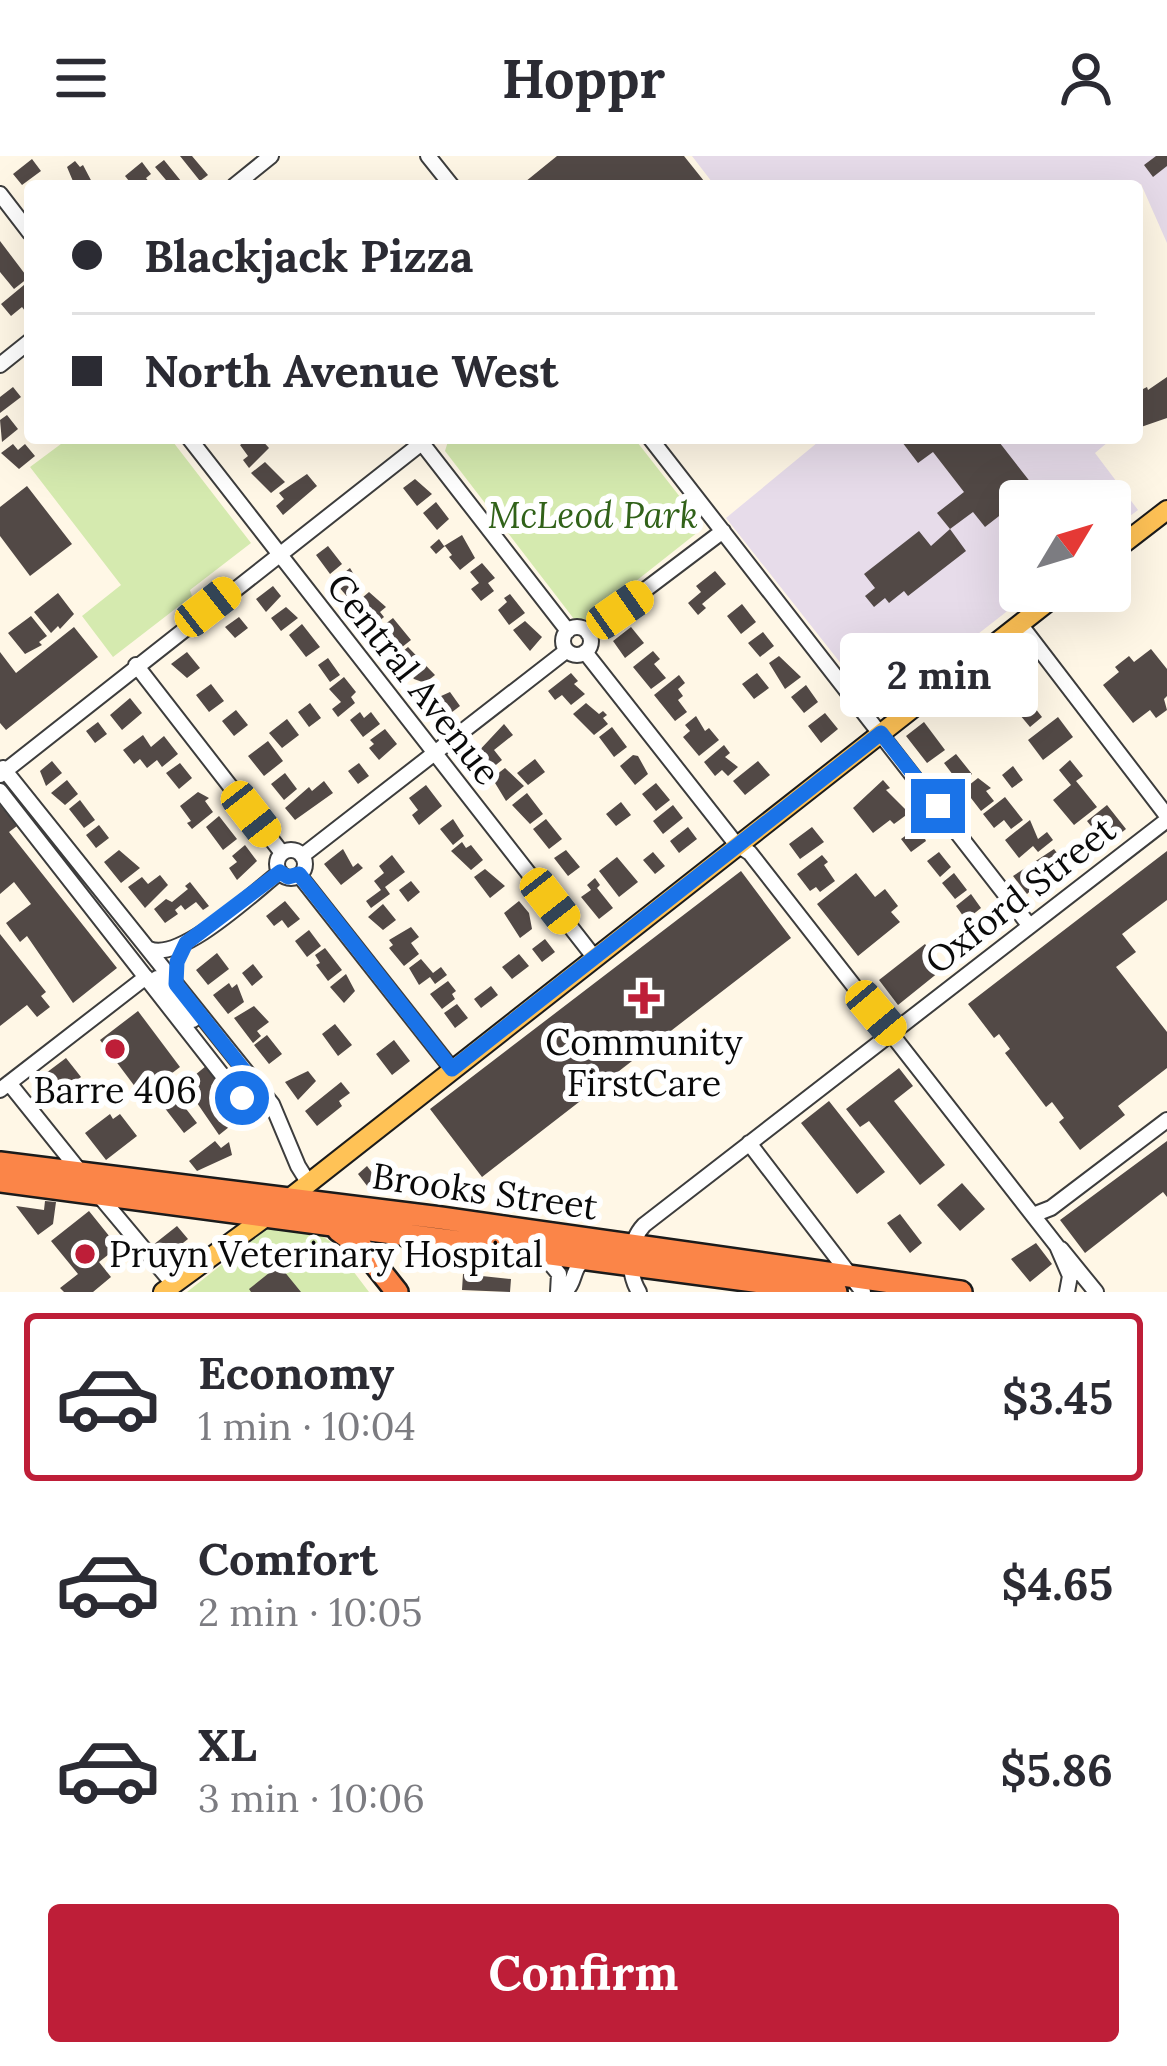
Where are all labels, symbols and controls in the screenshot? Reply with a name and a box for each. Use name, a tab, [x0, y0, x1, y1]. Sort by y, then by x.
text: Hoppr	[502, 44, 665, 113]
icon: menu	[48, 45, 114, 111]
icon: person	[1053, 45, 1119, 111]
text: Blackjack Pizza	[144, 227, 473, 284]
text: North Avenue West	[144, 342, 558, 399]
north arrow	[999, 480, 1131, 612]
map controls	[999, 480, 1131, 612]
park label: McLeod Park	[488, 492, 698, 538]
street label: Central Avenue	[317, 564, 511, 794]
car	[169, 571, 247, 643]
car	[580, 575, 660, 645]
callout: 2 min	[839, 632, 1037, 716]
text: 2 min	[887, 650, 991, 700]
car	[215, 775, 287, 853]
route end	[911, 779, 965, 833]
street label: Oxford Street	[916, 806, 1124, 984]
car	[514, 862, 586, 940]
car	[839, 974, 913, 1052]
marker: Community FirstCare	[628, 982, 660, 1014]
place label: Community FirstCare	[545, 1019, 743, 1106]
marker: Barre 406	[102, 1036, 128, 1062]
place label: Barre 406	[33, 1067, 197, 1113]
route start	[215, 1071, 269, 1125]
street label: Brooks Street	[369, 1152, 601, 1230]
place label: Pruyn Veterinary Hospital	[109, 1231, 543, 1277]
marker: Pruyn Veterinary Hospital	[72, 1241, 98, 1267]
icon: car	[54, 1343, 162, 1451]
text: Economy	[198, 1344, 394, 1401]
text: $3.45	[1002, 1369, 1113, 1426]
text: 1 min · 10:04	[198, 1401, 416, 1451]
icon: car	[54, 1529, 162, 1637]
text: Comfort	[198, 1530, 378, 1587]
text: $4.65	[1001, 1555, 1113, 1612]
text: 2 min · 10:05	[198, 1587, 423, 1637]
icon: car	[54, 1715, 162, 1823]
text: XL	[198, 1716, 257, 1773]
text: $5.86	[1000, 1741, 1113, 1798]
text: 3 min · 10:06	[198, 1773, 425, 1823]
button: Confirm	[48, 1904, 1119, 2042]

